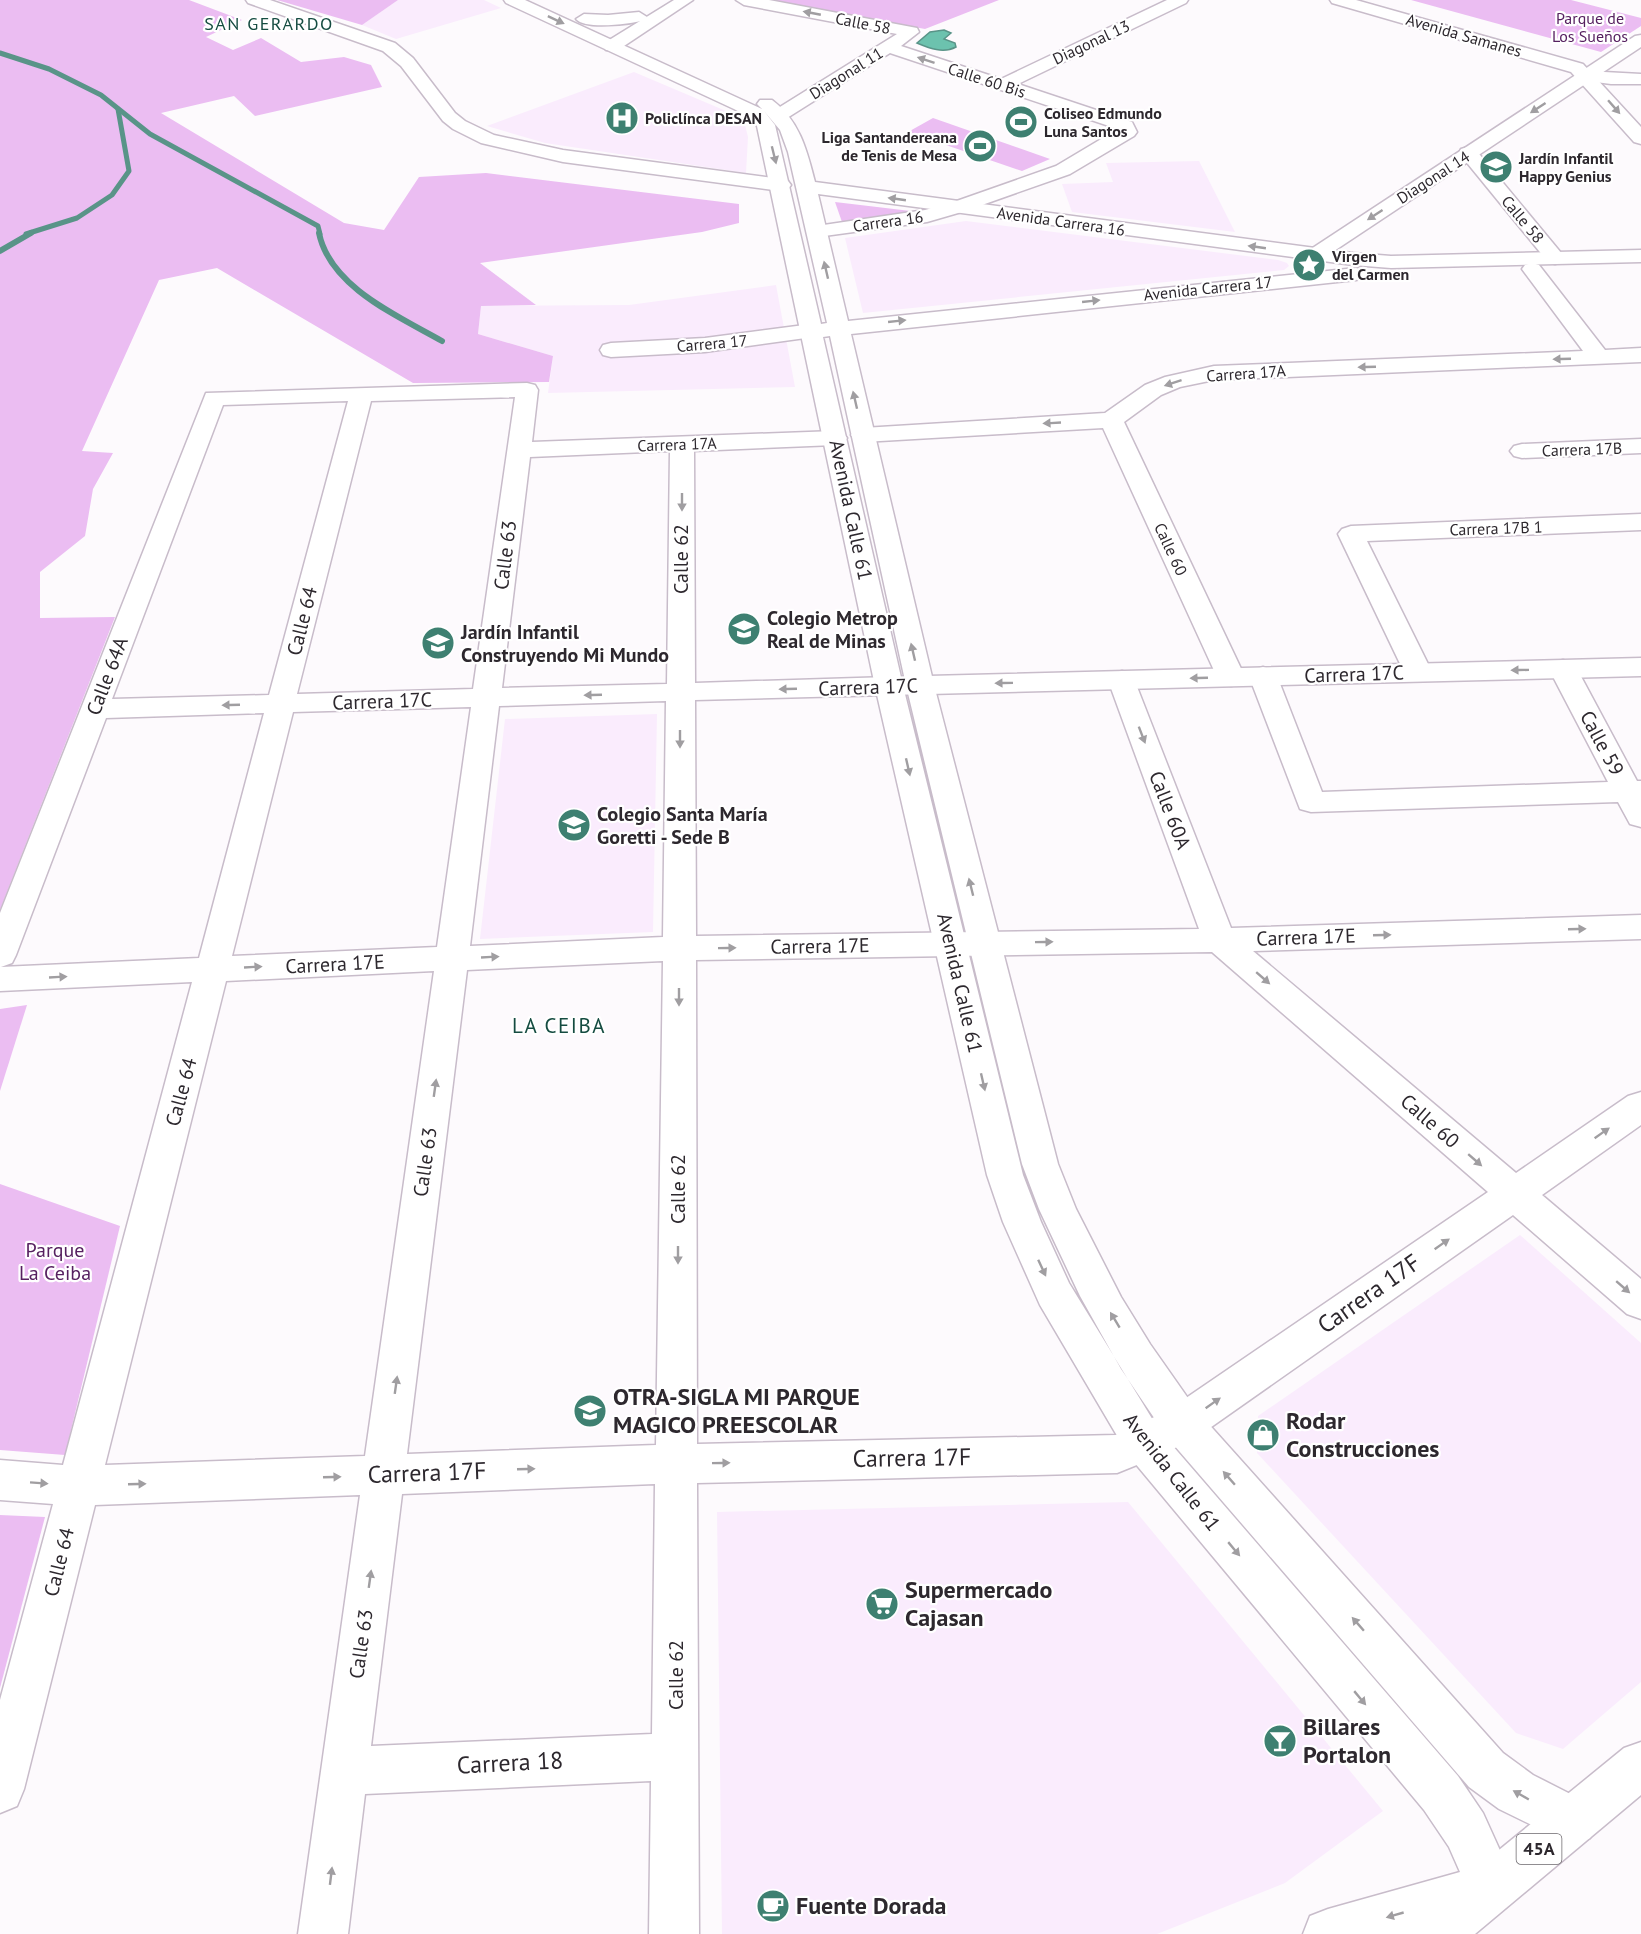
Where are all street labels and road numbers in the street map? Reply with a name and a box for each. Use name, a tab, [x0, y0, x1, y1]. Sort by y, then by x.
street label: Calle 58	[834, 8, 892, 38]
street label: Avenida Samanes	[1404, 9, 1524, 61]
street label: Diagonal 13	[1049, 15, 1133, 69]
street label: Diagonal 11	[806, 43, 886, 103]
street label: Calle 60 Bis	[946, 58, 1029, 102]
street label: Diagonal 14	[1393, 146, 1473, 208]
street label: Calle 58	[1497, 191, 1549, 247]
street label: Avenida Carrera 16	[996, 202, 1126, 240]
street label: Carrera 16	[852, 206, 924, 236]
street label: Avenida Carrera 17	[1143, 271, 1273, 305]
street label: Carrera 17	[676, 330, 748, 356]
street label: Carrera 17A	[1206, 360, 1287, 386]
street label: Carrera 17A	[637, 433, 718, 455]
street label: Avenida Calle 61	[823, 437, 879, 583]
street label: Carrera 17B	[1542, 438, 1622, 460]
street label: Carrera 17B 1	[1449, 516, 1543, 540]
street label: Calle 63	[488, 519, 522, 591]
street label: Calle 60	[1150, 519, 1192, 579]
street label: Calle 62	[668, 524, 694, 594]
street label: Calle 64	[281, 584, 323, 658]
street label: Calle 64A	[80, 633, 134, 719]
street label: Carrera 17C	[1304, 659, 1404, 689]
street label: Carrera 17C	[818, 672, 918, 702]
street label: Carrera 17C	[332, 686, 432, 716]
street label: Calle 59	[1574, 706, 1630, 780]
street label: Calle 60A	[1143, 767, 1197, 853]
street label: Avenida Calle 61	[931, 910, 989, 1056]
street label: Carrera 17E	[1256, 922, 1356, 952]
street label: Carrera 17E	[770, 932, 870, 960]
street label: Carrera 17E	[285, 948, 385, 980]
street label: Calle 64	[159, 1055, 203, 1129]
street label: Calle 60	[1395, 1088, 1465, 1154]
street label: Calle 63	[407, 1126, 443, 1198]
street label: Calle 62	[665, 1154, 691, 1224]
street label: Carrera 17F	[1311, 1247, 1426, 1340]
street label: Avenida Calle 61	[1118, 1408, 1226, 1536]
street label: Carrera 17F	[852, 1441, 972, 1474]
street label: Carrera 17F	[367, 1455, 487, 1490]
street label: Calle 64	[38, 1525, 80, 1599]
street label: Calle 63	[343, 1608, 379, 1680]
street label: Calle 62	[663, 1640, 689, 1710]
street label: Carrera 18	[456, 1744, 564, 1781]
road number: 45A	[1516, 1834, 1562, 1864]

